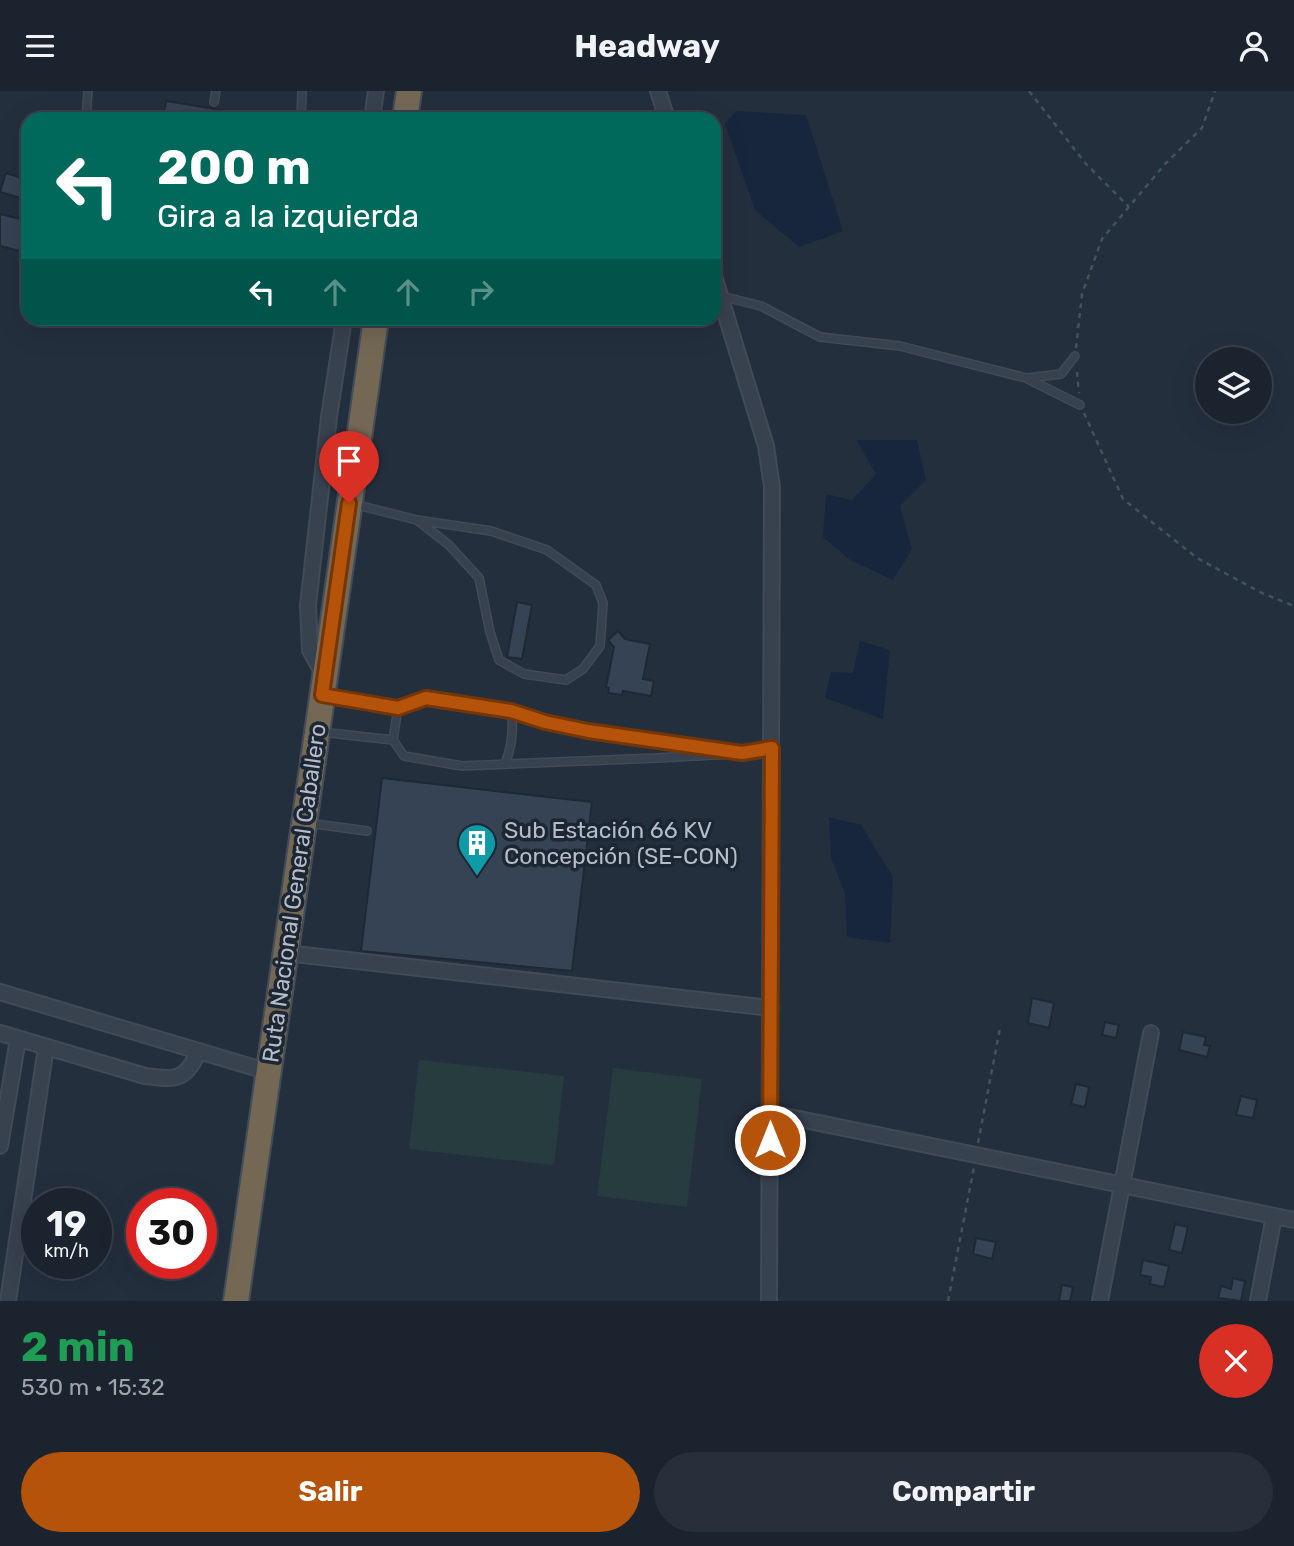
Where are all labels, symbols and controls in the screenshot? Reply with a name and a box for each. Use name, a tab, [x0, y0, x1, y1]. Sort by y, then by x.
icon: menu	[21, 27, 59, 65]
text: Headway	[574, 27, 720, 65]
icon: person	[1235, 27, 1273, 65]
text: 200 m	[157, 138, 311, 196]
icon: left	[42, 140, 133, 231]
text: Gira a la izquierda	[157, 197, 419, 235]
icon: left	[243, 273, 281, 311]
icon: ahead	[316, 273, 354, 311]
icon: ahead	[389, 273, 427, 311]
icon: right	[462, 273, 500, 311]
map controls	[1195, 347, 1272, 424]
button: layers	[1195, 347, 1272, 424]
pin	[319, 431, 379, 503]
icon: arrive	[330, 442, 368, 480]
street label: Ruta Nacional General Caballero	[256, 722, 332, 1064]
place label: Sub Estación 66 KV Concepción (SE-CON)	[504, 816, 738, 870]
building icon: Sub Estación 66 KV Concepción (SE-CON)	[456, 822, 498, 877]
position arrow	[733, 1103, 807, 1177]
speed limit sign: 30	[126, 1188, 217, 1279]
text: 19	[47, 1203, 86, 1245]
text: km/h	[44, 1240, 89, 1262]
text: 2 min	[21, 1322, 135, 1372]
button: close	[1199, 1324, 1273, 1398]
text: 530 m · 15:32	[21, 1373, 165, 1401]
button: Salir	[21, 1452, 640, 1532]
button: Compartir	[654, 1452, 1273, 1532]

